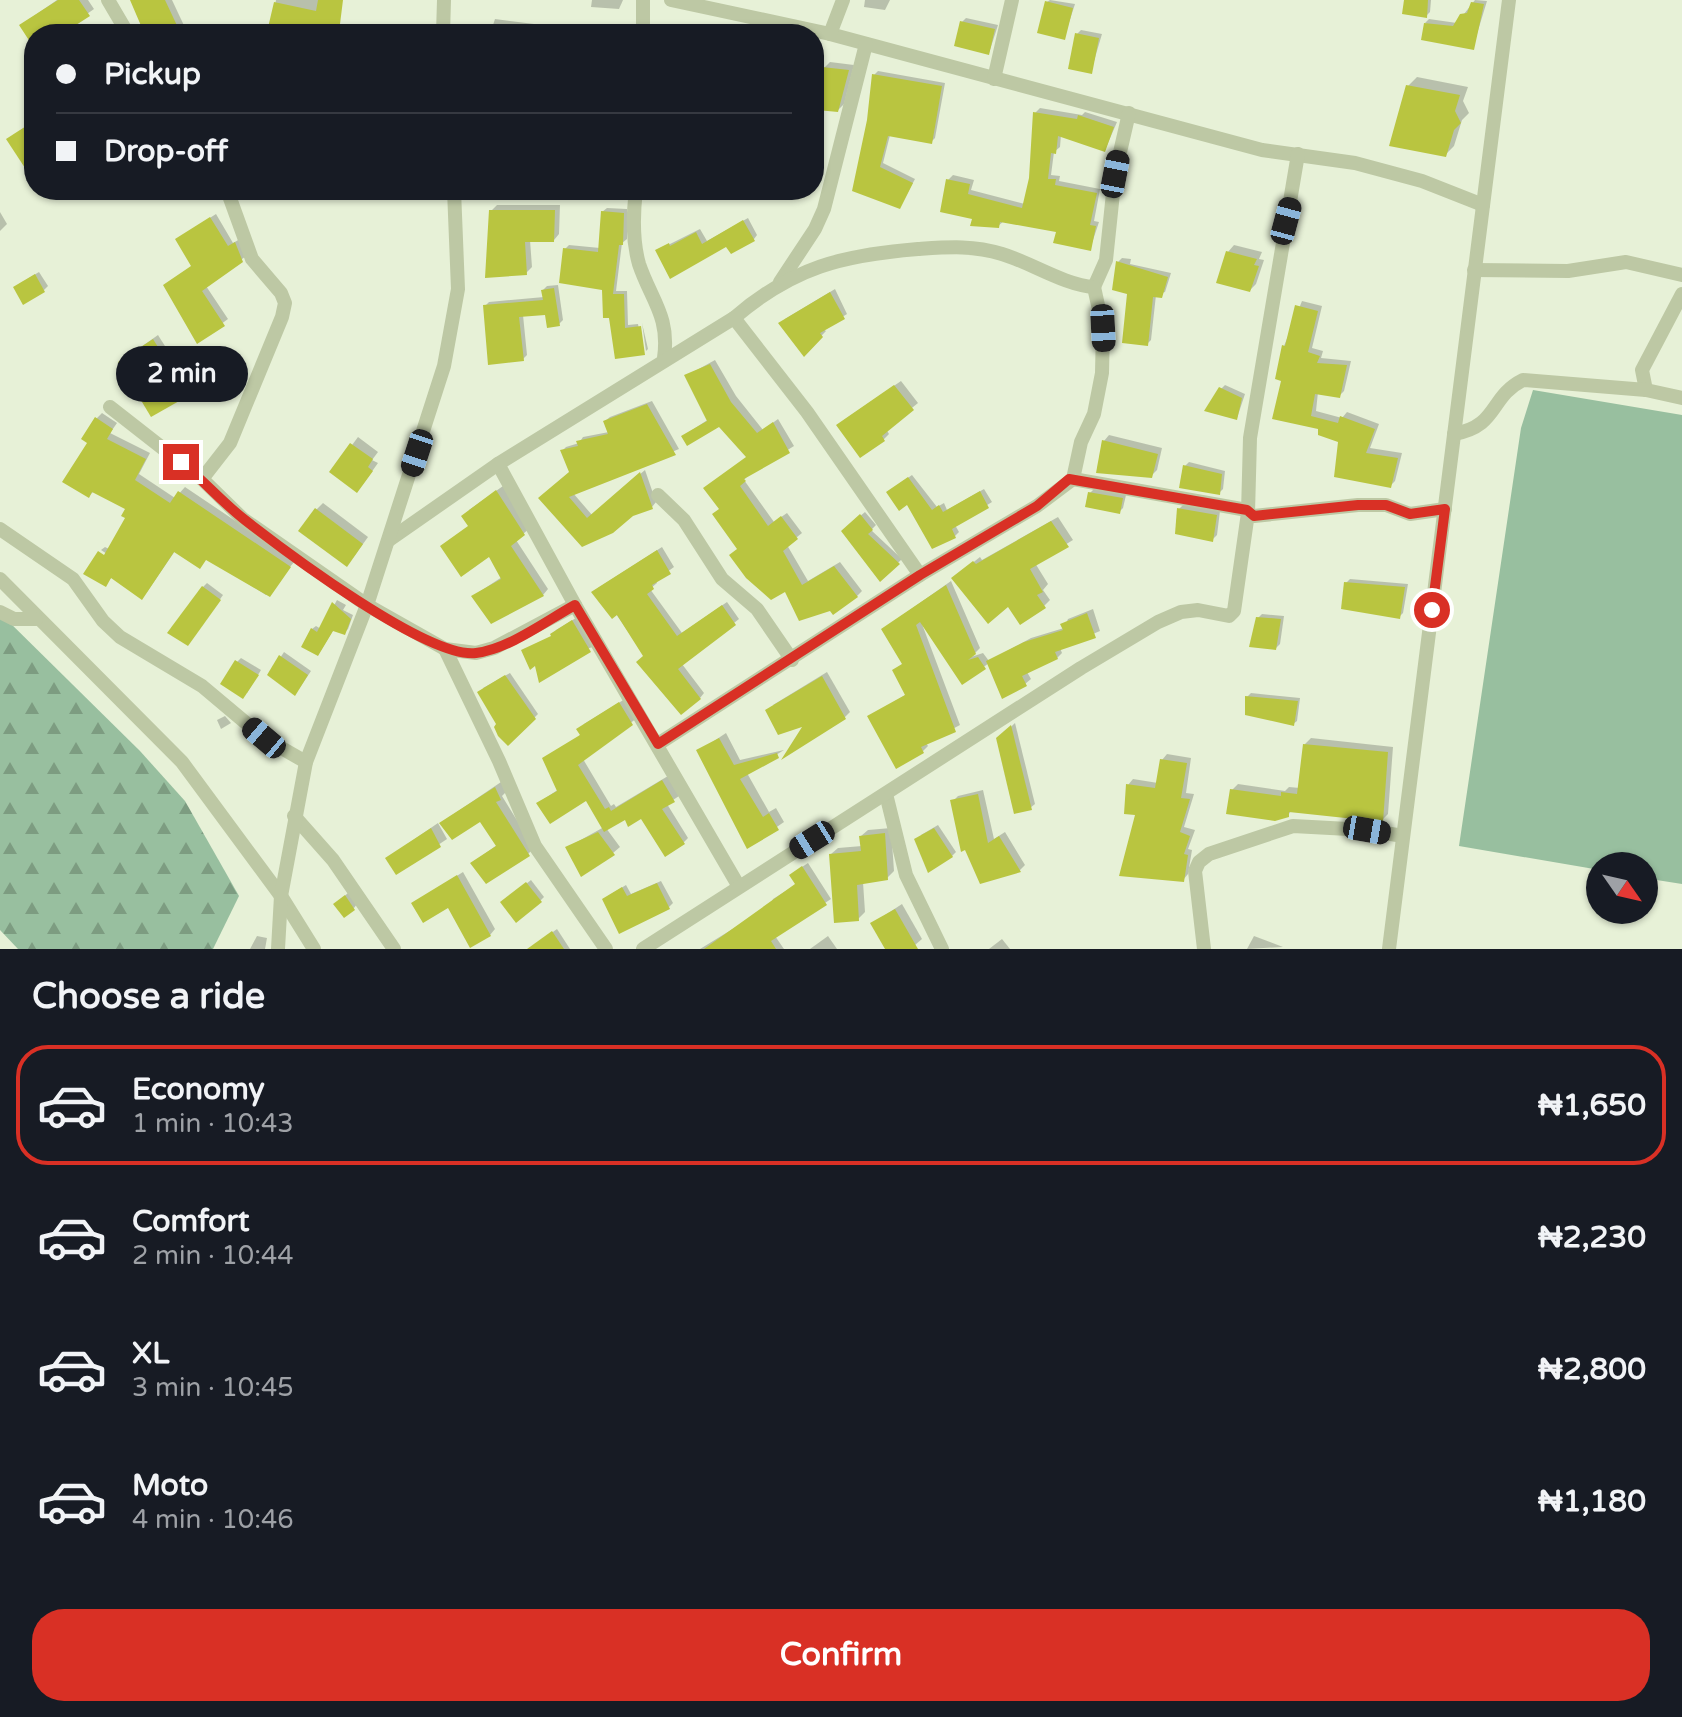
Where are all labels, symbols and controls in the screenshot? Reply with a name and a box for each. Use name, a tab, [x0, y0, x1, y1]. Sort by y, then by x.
text: Pickup	[104, 56, 201, 93]
text: Drop-off	[104, 133, 228, 170]
car	[1099, 148, 1131, 200]
car	[1268, 195, 1304, 247]
car	[1090, 303, 1116, 353]
callout: 2 min	[115, 346, 247, 402]
text: 2 min	[147, 358, 217, 389]
car	[398, 426, 436, 480]
route end	[163, 444, 199, 480]
route start	[1414, 592, 1450, 628]
car	[238, 713, 290, 763]
car	[1341, 814, 1393, 846]
car	[785, 817, 839, 863]
north arrow	[1586, 852, 1658, 924]
map controls	[1586, 852, 1658, 924]
text: Choose a ride	[32, 975, 265, 1018]
icon: car	[36, 1069, 108, 1141]
text: Economy	[132, 1071, 265, 1108]
text: ₦1,650	[1538, 1087, 1646, 1124]
text: 1 min · 10:43	[132, 1108, 294, 1139]
icon: car	[36, 1201, 108, 1273]
text: Comfort	[132, 1203, 250, 1240]
text: ₦2,230	[1538, 1219, 1646, 1256]
text: 2 min · 10:44	[132, 1240, 294, 1271]
icon: car	[36, 1333, 108, 1405]
text: XL	[132, 1335, 169, 1372]
text: ₦2,800	[1538, 1351, 1646, 1388]
text: 3 min · 10:45	[132, 1372, 294, 1403]
icon: car	[36, 1465, 108, 1537]
text: Moto	[132, 1467, 208, 1504]
text: ₦1,180	[1538, 1483, 1646, 1520]
text: 4 min · 10:46	[132, 1504, 294, 1535]
button: Confirm	[32, 1609, 1650, 1701]

